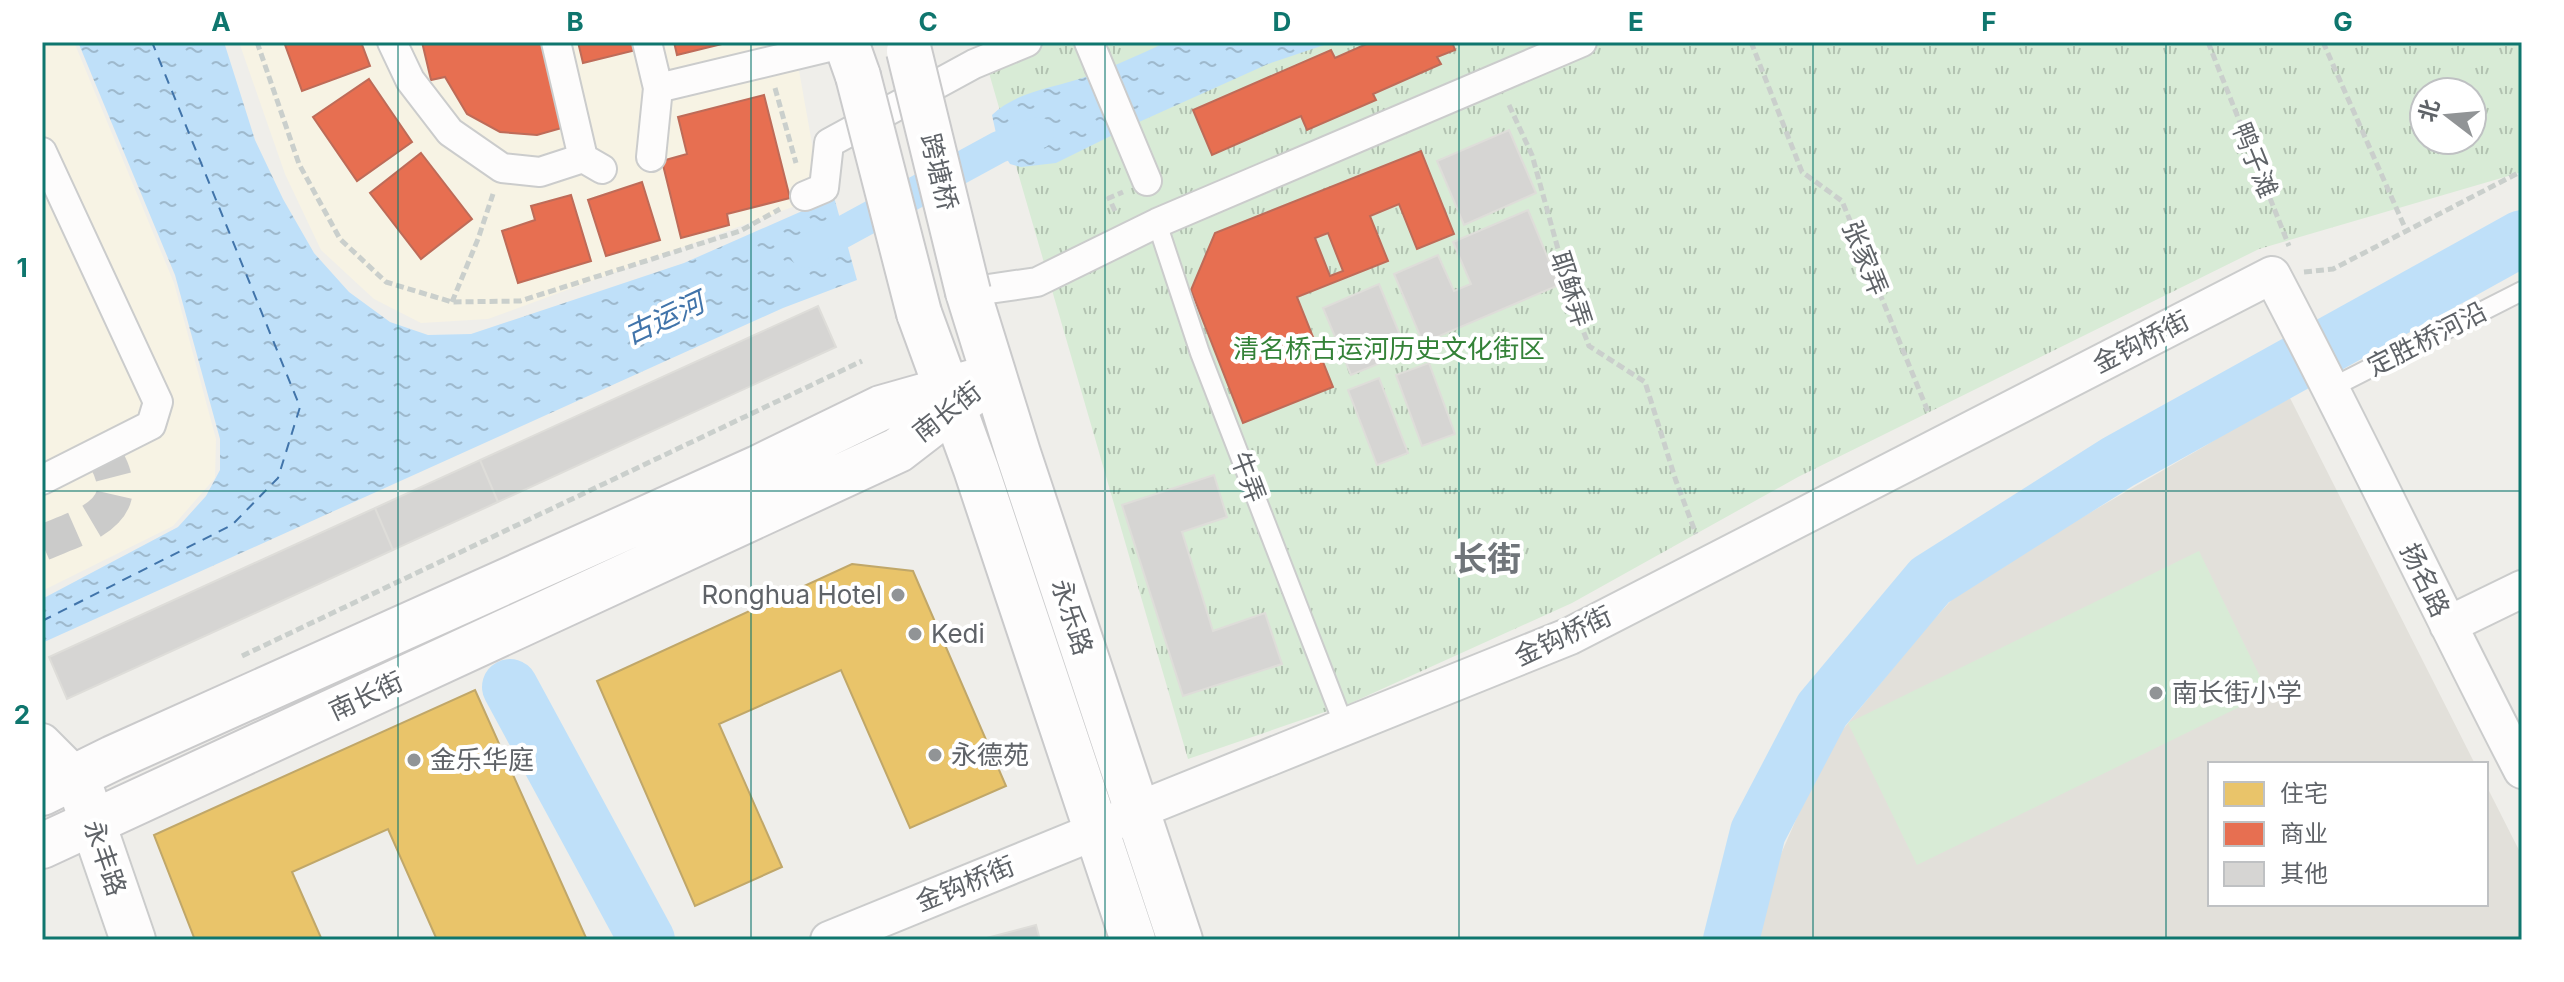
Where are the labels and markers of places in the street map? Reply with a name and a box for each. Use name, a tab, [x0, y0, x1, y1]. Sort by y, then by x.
place label: Ronghua Hotel	[701, 579, 882, 610]
marker: Ronghua Hotel	[889, 586, 907, 604]
place label: Kedi	[931, 618, 985, 649]
marker: Kedi	[906, 625, 924, 643]
place label: 南长街小学	[2172, 677, 2302, 708]
marker: 南长街小学	[2147, 684, 2165, 702]
place label: 永德苑	[951, 739, 1029, 770]
place label: 金乐华庭	[430, 744, 534, 775]
marker: 永德苑	[926, 746, 944, 764]
marker: 金乐华庭	[405, 751, 423, 769]

